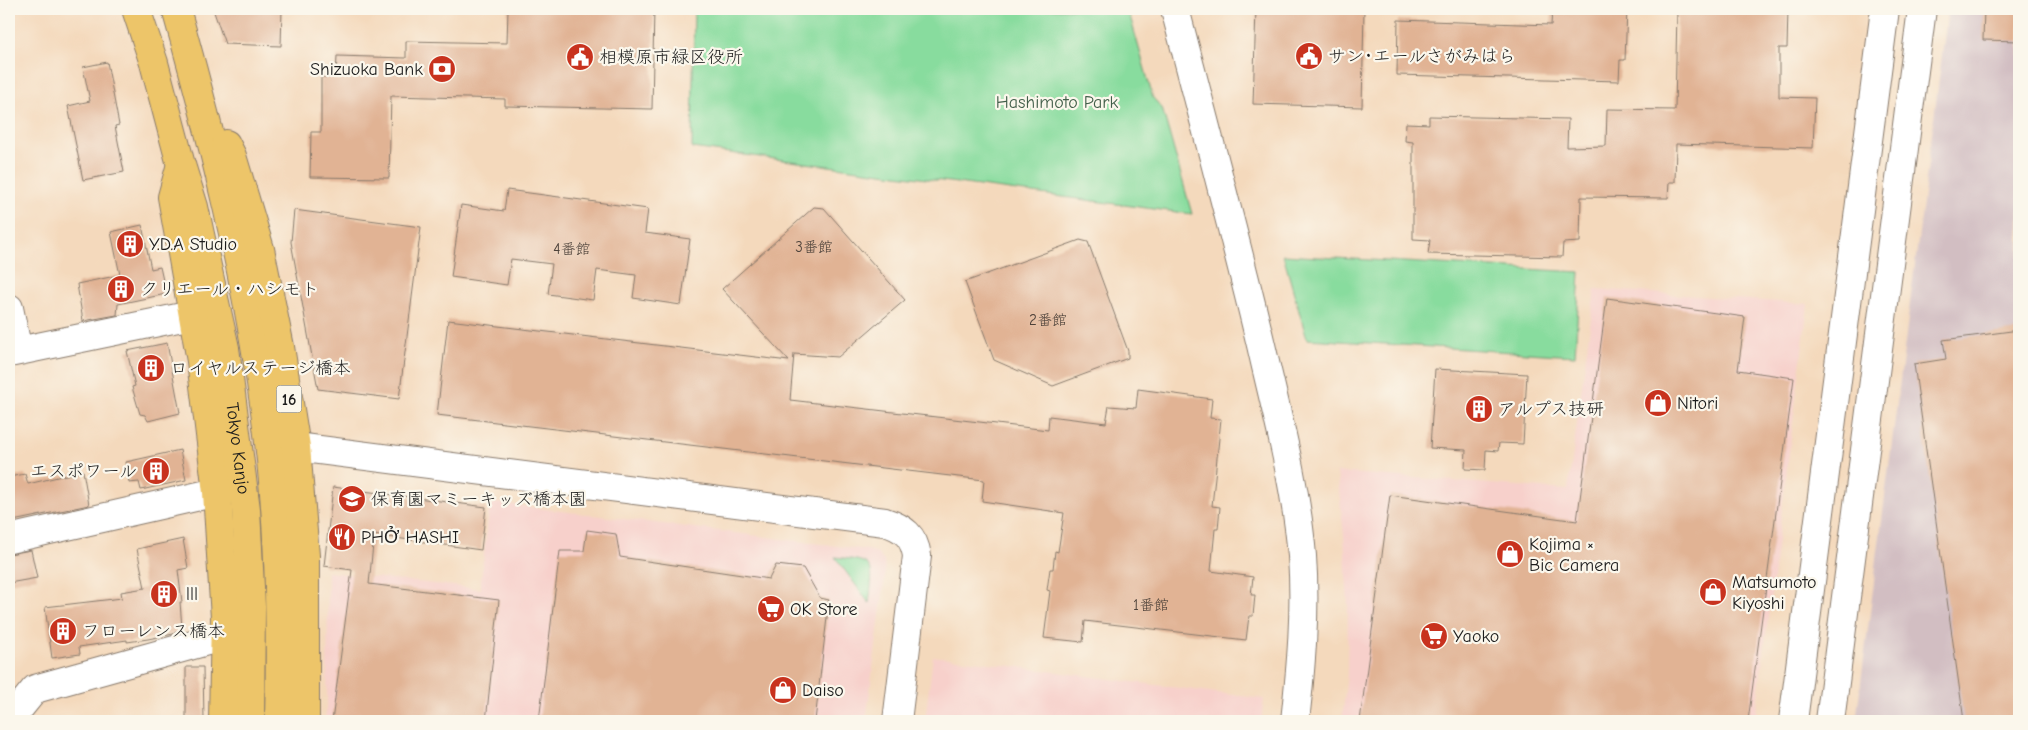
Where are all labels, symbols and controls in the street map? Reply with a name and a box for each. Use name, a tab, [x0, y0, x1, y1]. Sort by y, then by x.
public building icon: サン･エールさがみはら	[1294, 41, 1324, 71]
public building icon: 相模原市緑区役所	[565, 42, 595, 72]
place label: サン･エールさがみはら	[1328, 46, 1516, 67]
place label: 相模原市緑区役所	[599, 47, 743, 68]
bank icon: Shizuoka Bank	[427, 54, 457, 84]
place label: Shizuoka Bank	[310, 59, 423, 80]
park label: Hashimoto Park	[996, 92, 1118, 113]
building icon: Y.D.A Studio	[115, 229, 145, 259]
place label: Y.D.A Studio	[149, 234, 237, 255]
house number: 3番館	[795, 238, 833, 256]
house number: 4番館	[553, 240, 591, 258]
building icon: クリエール・ハシモト	[106, 274, 136, 304]
place label: クリエール・ハシモト	[140, 279, 319, 300]
house number: 2番館	[1029, 311, 1067, 329]
building icon: ロイヤルステージ橋本	[136, 353, 166, 383]
place label: ロイヤルステージ橋本	[170, 358, 351, 379]
road number: 16	[276, 386, 302, 412]
shop icon: Nitori	[1643, 388, 1673, 418]
place label: Nitori	[1677, 393, 1718, 414]
building icon: アルプス技研	[1464, 394, 1494, 424]
place label: アルプス技研	[1498, 399, 1604, 420]
street label: Tokyo Kanjo	[221, 401, 254, 496]
building icon: エスポワール	[141, 456, 171, 486]
place label: エスポワール	[30, 461, 137, 482]
school or university icon: 保育園マミーキッズ橋本園	[337, 484, 367, 514]
place label: 保育園マミーキッズ橋本園	[371, 489, 587, 510]
restaurant icon: PHỞ HASHI	[327, 522, 357, 552]
place label: PHỞ HASHI	[361, 526, 459, 548]
place label: Kojima × Bic Camera	[1529, 534, 1619, 576]
shop icon: Kojima × Bic Camera	[1495, 539, 1525, 569]
place label: Matsumoto Kiyoshi	[1732, 572, 1817, 614]
shop icon: Matsumoto Kiyoshi	[1698, 577, 1728, 607]
building icon: Ⅲ	[149, 579, 179, 609]
place label: Ⅲ	[183, 584, 201, 605]
supermarket icon: OK Store	[756, 594, 786, 624]
house number: 1番館	[1133, 596, 1169, 614]
place label: OK Store	[790, 599, 858, 620]
building icon: フローレンス橋本	[48, 616, 78, 646]
place label: フローレンス橋本	[82, 621, 225, 642]
supermarket icon: Yaoko	[1419, 621, 1449, 651]
place label: Yaoko	[1453, 626, 1499, 647]
shop icon: Daiso	[768, 675, 798, 705]
place label: Daiso	[802, 680, 844, 701]

